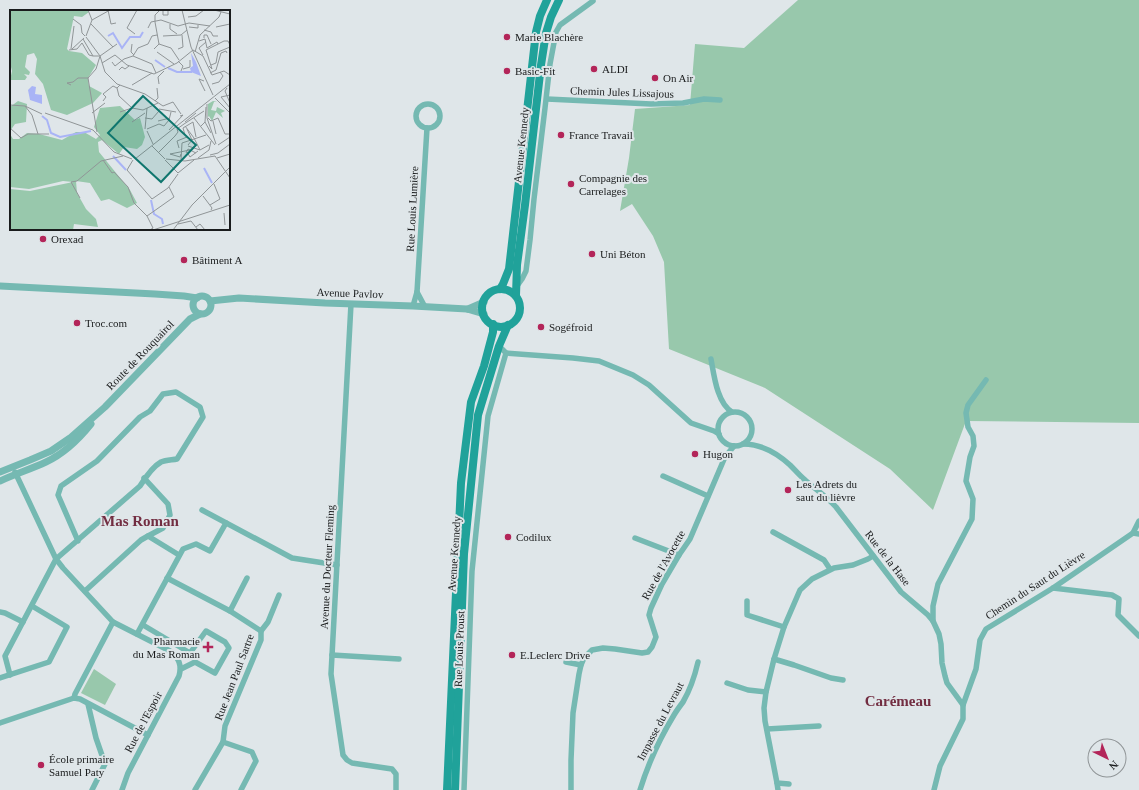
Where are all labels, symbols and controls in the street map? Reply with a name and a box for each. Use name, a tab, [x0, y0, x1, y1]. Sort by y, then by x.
inset map	[10, 10, 230, 230]
place label: Marie Blachère	[515, 31, 583, 43]
marker: Marie Blachère	[502, 32, 512, 42]
place label: ALDI	[602, 63, 629, 75]
marker: ALDI	[589, 64, 599, 74]
place label: Basic-Fit	[515, 65, 555, 77]
marker: Basic-Fit	[502, 66, 512, 76]
place label: On Air	[663, 72, 694, 84]
marker: On Air	[650, 73, 660, 83]
street label: Chemin Jules Lissajous	[570, 84, 674, 100]
street label: Avenue Kennedy	[511, 106, 531, 183]
place label: France Travail	[569, 129, 633, 141]
marker: France Travail	[556, 130, 566, 140]
street label: Rue Louis Lumière	[404, 166, 420, 252]
place label: Compagnie des Carrelages	[579, 172, 647, 197]
marker: Compagnie des Carrelages	[566, 179, 576, 189]
place label: Orexad	[51, 233, 84, 245]
marker: Orexad	[38, 234, 48, 244]
place label: Uni Béton	[600, 248, 646, 260]
marker: Uni Béton	[587, 249, 597, 259]
place label: Bâtiment A	[192, 254, 242, 266]
marker: Bâtiment A	[179, 255, 189, 265]
street label: Avenue Pavlov	[316, 286, 384, 300]
place label: Troc.com	[85, 317, 128, 329]
marker: Troc.com	[72, 318, 82, 328]
street label: Route de Rouquairol	[104, 318, 176, 392]
place label: Sogéfroid	[549, 321, 593, 333]
marker: Sogéfroid	[536, 322, 546, 332]
place label: Hugon	[703, 448, 733, 460]
marker: Hugon	[690, 449, 700, 459]
place label: Les Adrets du saut du lièvre	[796, 478, 858, 503]
marker: Les Adrets du saut du lièvre	[783, 485, 793, 495]
street label: Avenue du Docteur Fleming	[318, 504, 336, 630]
district label: Mas Roman	[101, 513, 180, 529]
street label: Avenue Kennedy	[445, 515, 463, 592]
street label: Rue de l'Avocette	[639, 528, 687, 602]
street label: Rue de la Hase	[863, 528, 913, 588]
place label: Codilux	[516, 531, 552, 543]
marker: Codilux	[503, 532, 513, 542]
street label: Chemin du Saut du Lièvre	[983, 548, 1087, 622]
street label: Rue Louis Proust	[452, 611, 466, 687]
street label: Rue Jean Paul Sartre	[212, 632, 256, 722]
place label: Pharmacie du Mas Roman	[133, 635, 200, 660]
marker: Pharmacie du Mas Roman	[203, 642, 213, 652]
place label: E.Leclerc Drive	[520, 649, 590, 661]
marker: E.Leclerc Drive	[507, 650, 517, 660]
street label: Impasse du Levraut	[634, 680, 686, 762]
street label: Rue de l'Espoir	[122, 689, 164, 755]
district label: Carémeau	[865, 693, 931, 709]
north arrow	[1087, 738, 1127, 778]
place label: École primaire Samuel Paty	[49, 753, 114, 778]
text: N	[1107, 758, 1121, 772]
marker: École primaire Samuel Paty	[36, 760, 46, 770]

